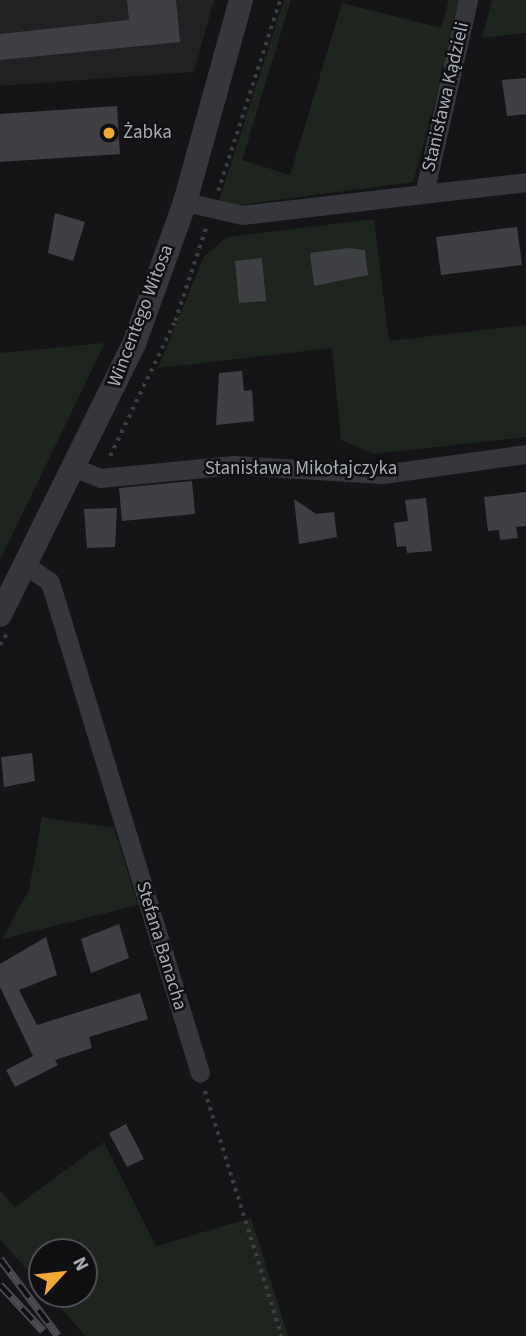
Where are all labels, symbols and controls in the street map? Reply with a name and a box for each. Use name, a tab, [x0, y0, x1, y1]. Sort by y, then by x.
street label: Stanisława Kądzieli	[418, 20, 474, 174]
place label: Żabka	[123, 122, 172, 144]
marker: Żabka	[101, 125, 117, 141]
street label: Wincentego Witosa	[103, 242, 179, 390]
street label: Stanisława Mikołajczyka	[205, 458, 397, 480]
street label: Stefana Banacha	[131, 879, 191, 1013]
north arrow	[28, 1238, 98, 1308]
text: N	[65, 1252, 95, 1276]

